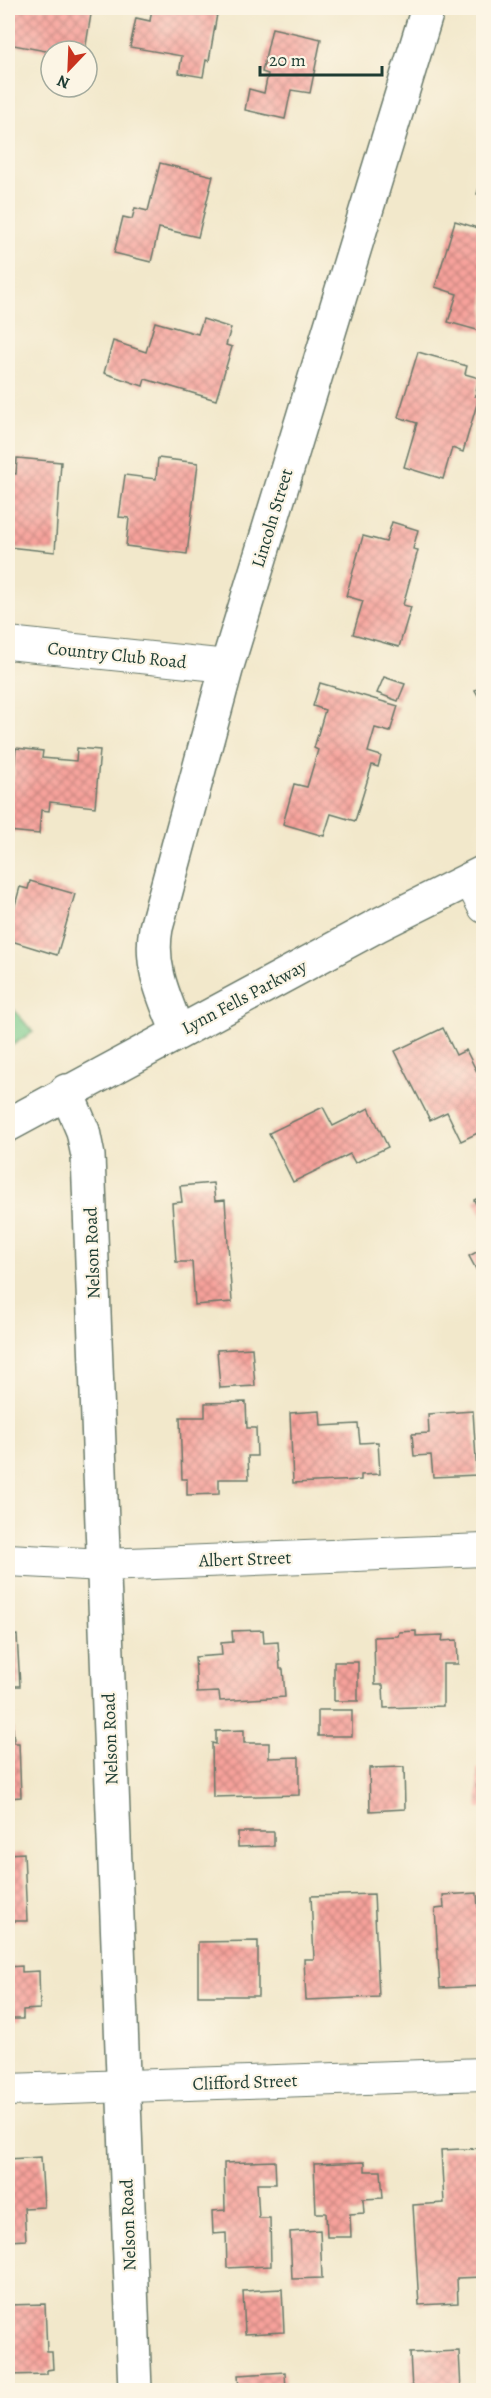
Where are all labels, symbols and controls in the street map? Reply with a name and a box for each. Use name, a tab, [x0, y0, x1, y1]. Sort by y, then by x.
north arrow	[39, 39, 99, 99]
scale bar	[260, 39, 382, 77]
text: 20 m	[269, 48, 306, 72]
text: N	[54, 69, 73, 94]
street label: Lincoln Street	[246, 465, 298, 571]
street label: Country Club Road	[46, 636, 188, 674]
street label: Lynn Fells Parkway	[177, 953, 312, 1040]
street label: Nelson Road	[78, 1206, 106, 1299]
street label: Albert Street	[197, 1545, 292, 1573]
street label: Nelson Road	[96, 1692, 124, 1785]
street label: Clifford Street	[192, 2068, 298, 2096]
street label: Nelson Road	[114, 2178, 142, 2271]

